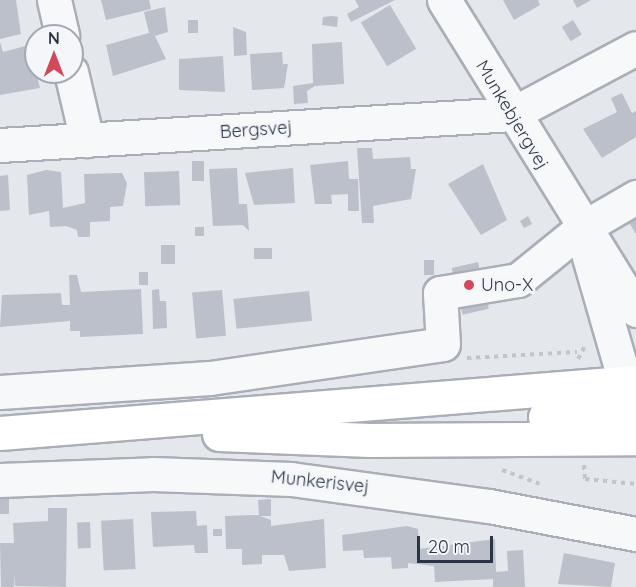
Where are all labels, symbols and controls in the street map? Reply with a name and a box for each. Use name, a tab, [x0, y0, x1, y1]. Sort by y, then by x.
north arrow	[24, 24, 84, 84]
text: N	[48, 28, 60, 48]
street label: Munkebjergvej	[471, 57, 553, 173]
street label: Bergsvej	[219, 117, 293, 143]
place label: Uno-X	[481, 274, 533, 296]
marker: Uno-X	[462, 278, 476, 292]
street label: Munkerisvej	[270, 466, 370, 498]
scale bar	[420, 524, 496, 562]
text: 20 m	[428, 535, 470, 558]

